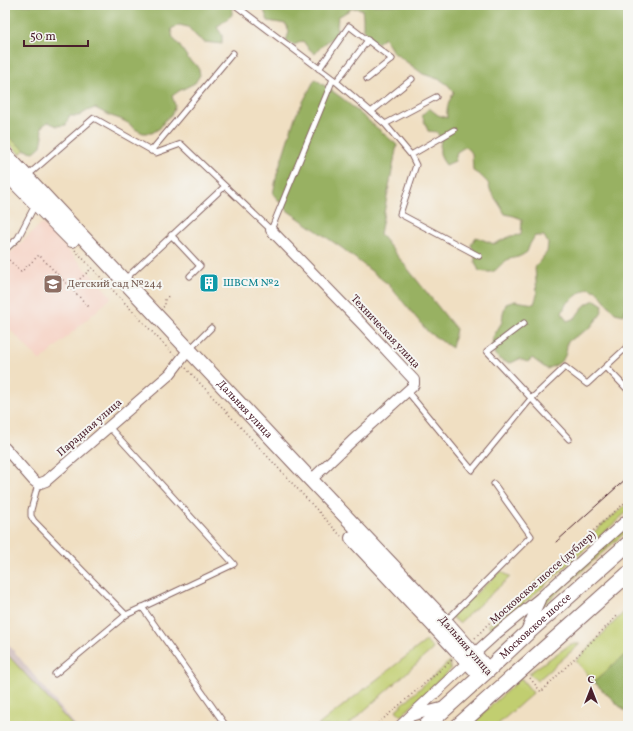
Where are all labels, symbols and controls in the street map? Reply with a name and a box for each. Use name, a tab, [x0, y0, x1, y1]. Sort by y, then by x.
scale bar	[24, 22, 88, 48]
text: 50 m	[30, 29, 56, 45]
building icon: ШВСМ №2	[198, 272, 220, 294]
school or university icon: Детский сад №244	[42, 273, 64, 295]
place label: ШВСМ №2	[223, 276, 279, 291]
place label: Детский сад №244	[67, 277, 163, 292]
street label: Техническая улица	[347, 292, 423, 372]
street label: Дальняя улица	[213, 377, 276, 442]
street label: Парадная улица	[54, 395, 126, 460]
street label: Московское шоссе (дублер)	[487, 528, 599, 628]
street label: Московское шоссе	[497, 590, 575, 662]
street label: Дальняя улица	[435, 613, 496, 680]
north arrow	[571, 669, 611, 709]
text: С	[587, 673, 595, 688]

